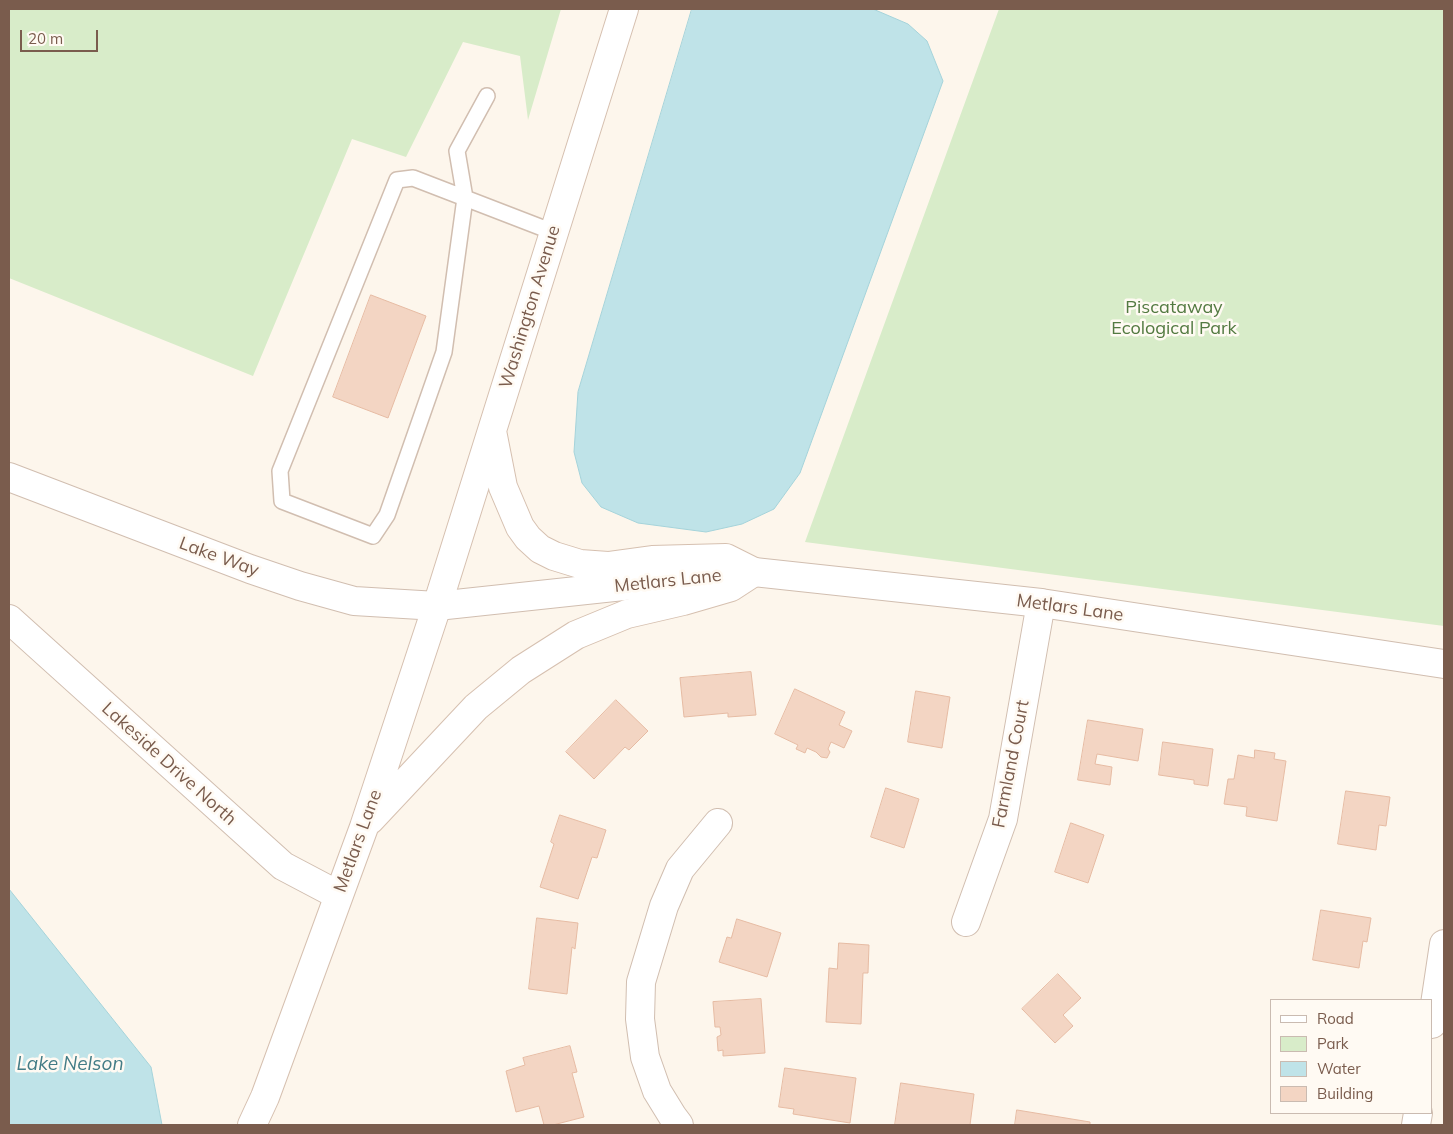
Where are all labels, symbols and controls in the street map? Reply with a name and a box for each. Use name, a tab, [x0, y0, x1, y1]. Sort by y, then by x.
scale bar	[22, 20, 100, 52]
text: 20 m	[28, 29, 63, 48]
street label: Washington Avenue	[495, 223, 565, 391]
park label: Piscataway Ecological Park	[1111, 297, 1237, 340]
street label: Lake Way	[176, 533, 262, 581]
street label: Metlars Lane	[613, 565, 723, 597]
street label: Metlars Lane	[1015, 590, 1125, 626]
street label: Lakeside Drive North	[97, 698, 241, 830]
street label: Farmland Court	[988, 698, 1034, 830]
street label: Metlars Lane	[329, 787, 387, 895]
legend	[1270, 999, 1433, 1114]
text: Road	[1317, 1009, 1354, 1028]
text: Park	[1317, 1034, 1349, 1053]
water label: Lake Nelson	[16, 1053, 124, 1075]
text: Water	[1317, 1059, 1361, 1078]
text: Building	[1317, 1084, 1373, 1103]

